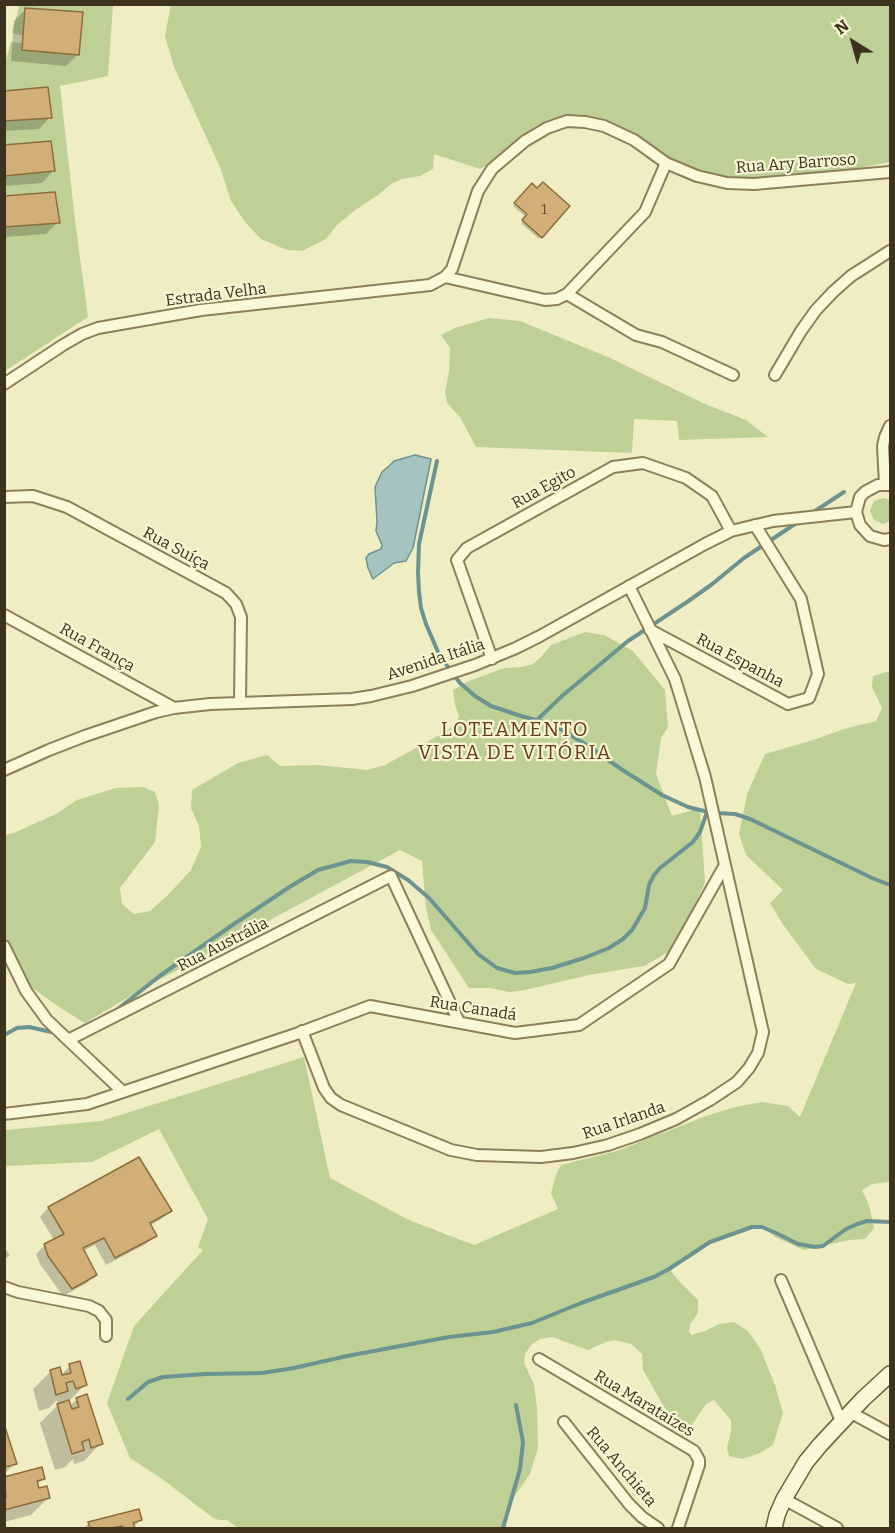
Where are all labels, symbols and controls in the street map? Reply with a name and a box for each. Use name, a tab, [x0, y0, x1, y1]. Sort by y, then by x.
north arrow	[823, 12, 883, 72]
text: N	[831, 16, 853, 39]
street label: Rua Ary Barroso	[735, 150, 857, 178]
house number: 1	[541, 202, 547, 218]
street label: Estrada Velha	[164, 279, 268, 311]
street label: Rua Egito	[509, 463, 579, 513]
street label: Rua Suíça	[139, 523, 213, 575]
street label: Rua França	[56, 619, 138, 677]
street label: Rua Espanha	[693, 630, 787, 692]
street label: Avenida Itália	[385, 635, 487, 685]
district label: LOTEAMENTO VISTA DE VITÓRIA	[418, 718, 612, 765]
street label: Rua Austrália	[174, 914, 272, 976]
street label: Rua Canadá	[428, 993, 518, 1025]
street label: Rua Irlanda	[580, 1098, 668, 1144]
street label: Rua Marataízes	[590, 1367, 698, 1441]
street label: Rua Anchieta	[582, 1423, 660, 1511]

